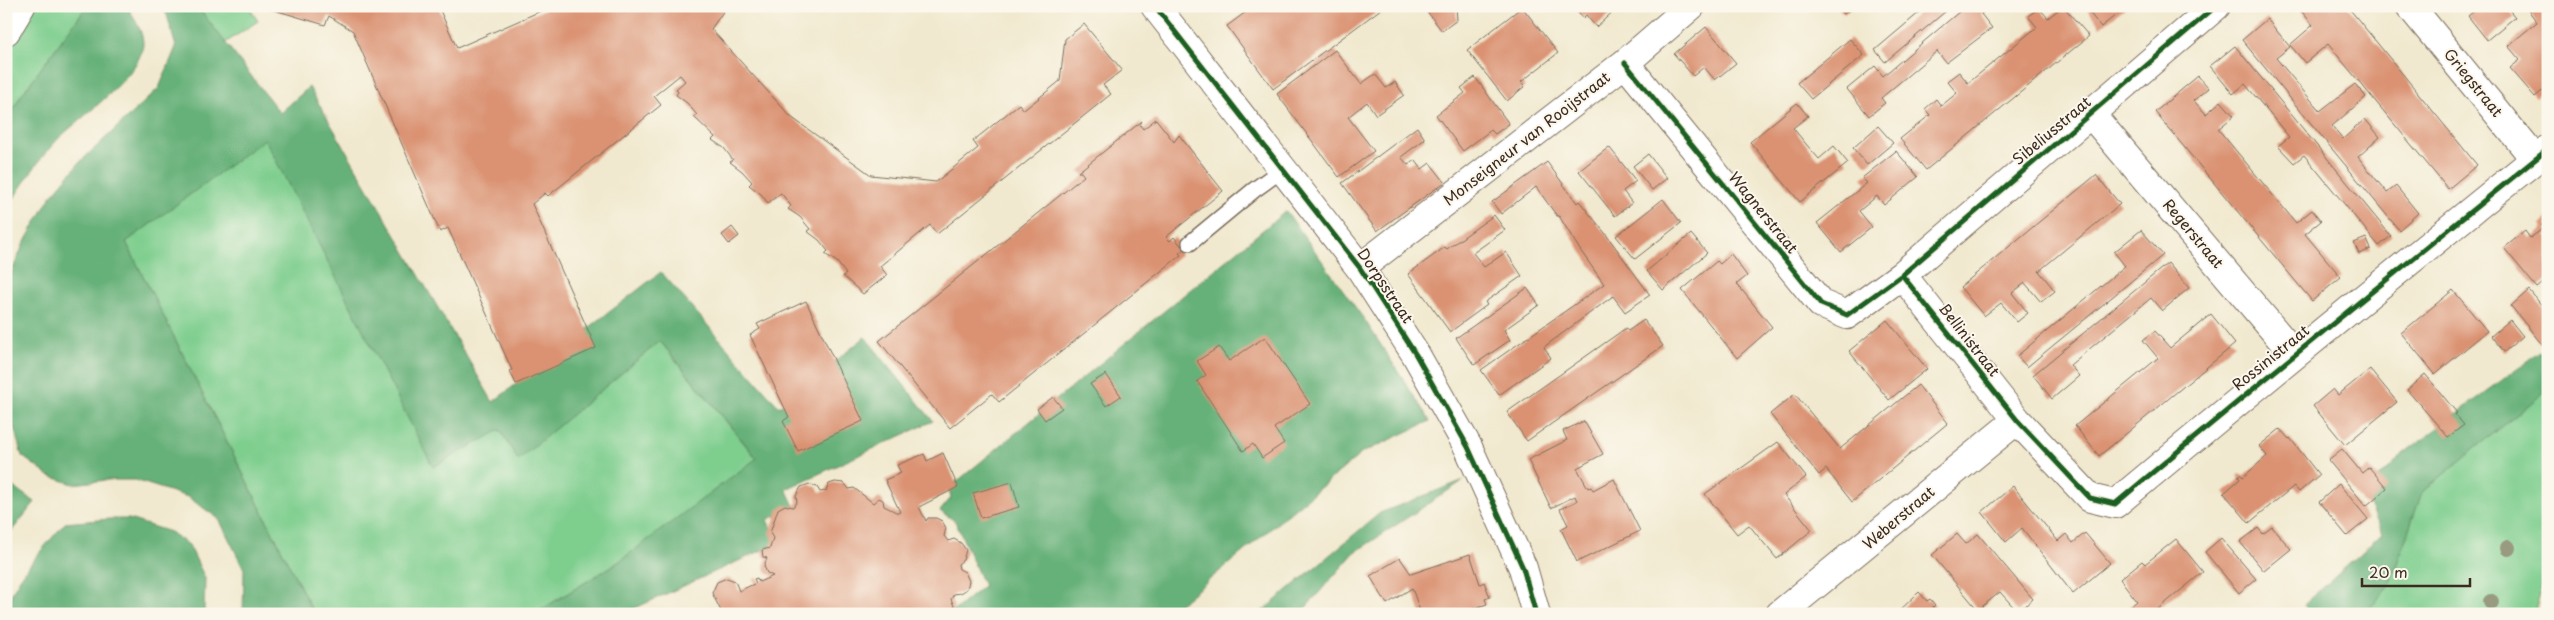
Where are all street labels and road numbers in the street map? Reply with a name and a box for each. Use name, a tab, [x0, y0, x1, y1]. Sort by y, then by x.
street label: Griegstraat	[2439, 43, 2509, 122]
street label: Monseigneur van Rooijstraat	[1438, 65, 1615, 210]
street label: Sibeliusstraat	[2007, 90, 2095, 170]
street label: Wagnerstraat	[1724, 166, 1804, 258]
street label: Regerstraat	[2158, 193, 2230, 273]
street label: Dorpsstraat	[1353, 243, 1420, 327]
street label: Bellinistraat	[1934, 297, 2006, 381]
street label: Rossinistraat	[2227, 319, 2314, 395]
street label: Weberstraat	[1857, 480, 1939, 554]

